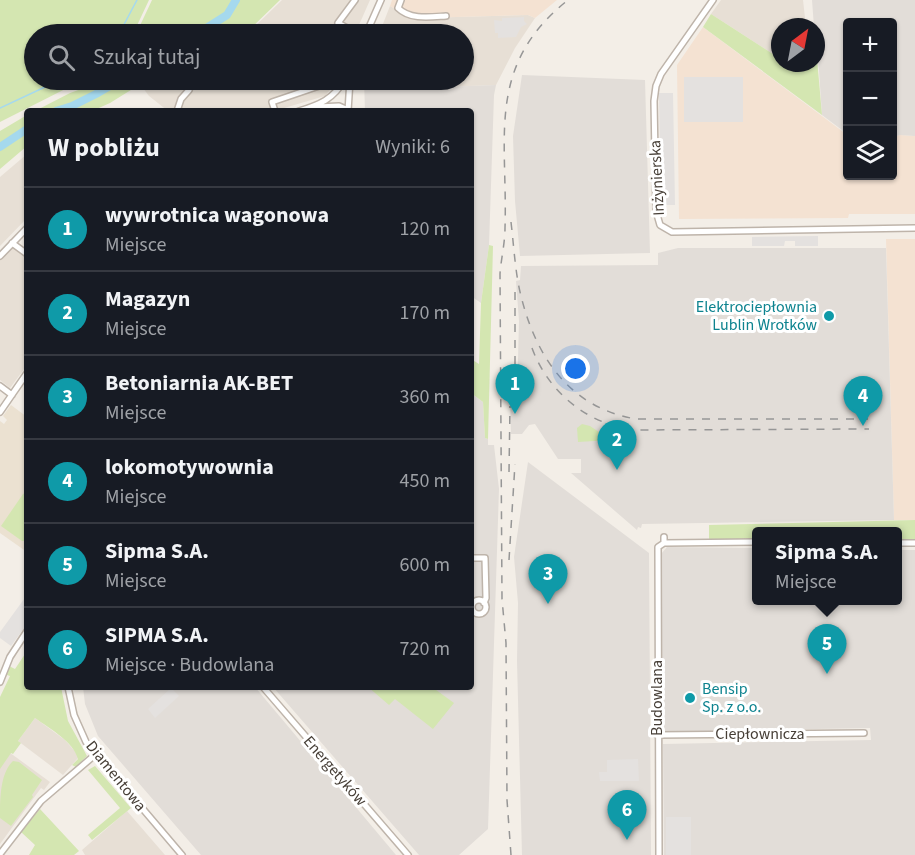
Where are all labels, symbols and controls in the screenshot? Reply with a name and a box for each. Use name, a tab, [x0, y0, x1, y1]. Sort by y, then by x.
north arrow	[771, 18, 825, 72]
map controls	[843, 18, 897, 180]
button: +	[843, 18, 897, 72]
search box	[24, 24, 474, 90]
icon: search	[45, 41, 78, 74]
text: Szukaj tutaj	[93, 41, 200, 73]
button: −	[843, 72, 897, 126]
button: layers	[843, 126, 897, 180]
text: W pobliżu	[48, 129, 160, 166]
text: Wyniki: 6	[375, 133, 450, 161]
street label: Inżynierska	[644, 140, 670, 216]
text: wywrotnica wagonowa	[105, 199, 329, 231]
text: 1	[62, 215, 73, 243]
text: 120 m	[400, 215, 450, 243]
text: Miejsce	[105, 231, 166, 259]
text: Magazyn	[105, 283, 190, 315]
place label: Elektrociepłownia Lublin Wrotków	[696, 296, 817, 336]
text: 2	[62, 299, 73, 327]
text: 170 m	[400, 299, 450, 327]
marker: Elektrociepłownia Lublin Wrotków	[822, 309, 836, 323]
text: Miejsce	[105, 315, 166, 343]
your location	[561, 354, 590, 383]
pin: 1	[496, 364, 534, 414]
text: Betoniarnia AK-BET	[105, 367, 293, 399]
pin: 4	[844, 376, 882, 426]
text: 3	[62, 383, 73, 411]
text: 360 m	[400, 383, 450, 411]
text: Miejsce	[105, 399, 166, 427]
pin: 2	[598, 420, 636, 470]
text: lokomotywownia	[105, 451, 274, 483]
text: 4	[62, 467, 73, 495]
text: 450 m	[400, 467, 450, 495]
text: Miejsce	[105, 483, 166, 511]
popup	[752, 527, 902, 605]
text: Sipma S.A.	[105, 535, 209, 567]
text: Sipma S.A.	[775, 536, 879, 568]
text: 5	[62, 551, 73, 579]
text: 600 m	[400, 551, 450, 579]
pin: 3	[528, 554, 568, 604]
text: Miejsce	[105, 567, 166, 595]
text: Miejsce	[775, 568, 836, 596]
text: SIPMA S.A.	[105, 619, 209, 651]
pin: 5	[808, 624, 846, 674]
text: 6	[62, 635, 73, 663]
text: 720 m	[400, 635, 450, 663]
text: Miejsce · Budowlana	[105, 651, 274, 679]
street label: Budowlana	[646, 660, 668, 736]
place label: Bensip Sp. z o.o.	[702, 678, 761, 718]
marker: Bensip Sp. z o.o.	[683, 691, 697, 705]
street label: Ciepłownicza	[715, 723, 805, 745]
street label: Energetyków	[298, 731, 372, 811]
street label: Diamentowa	[81, 736, 151, 816]
pin: 6	[608, 790, 646, 840]

